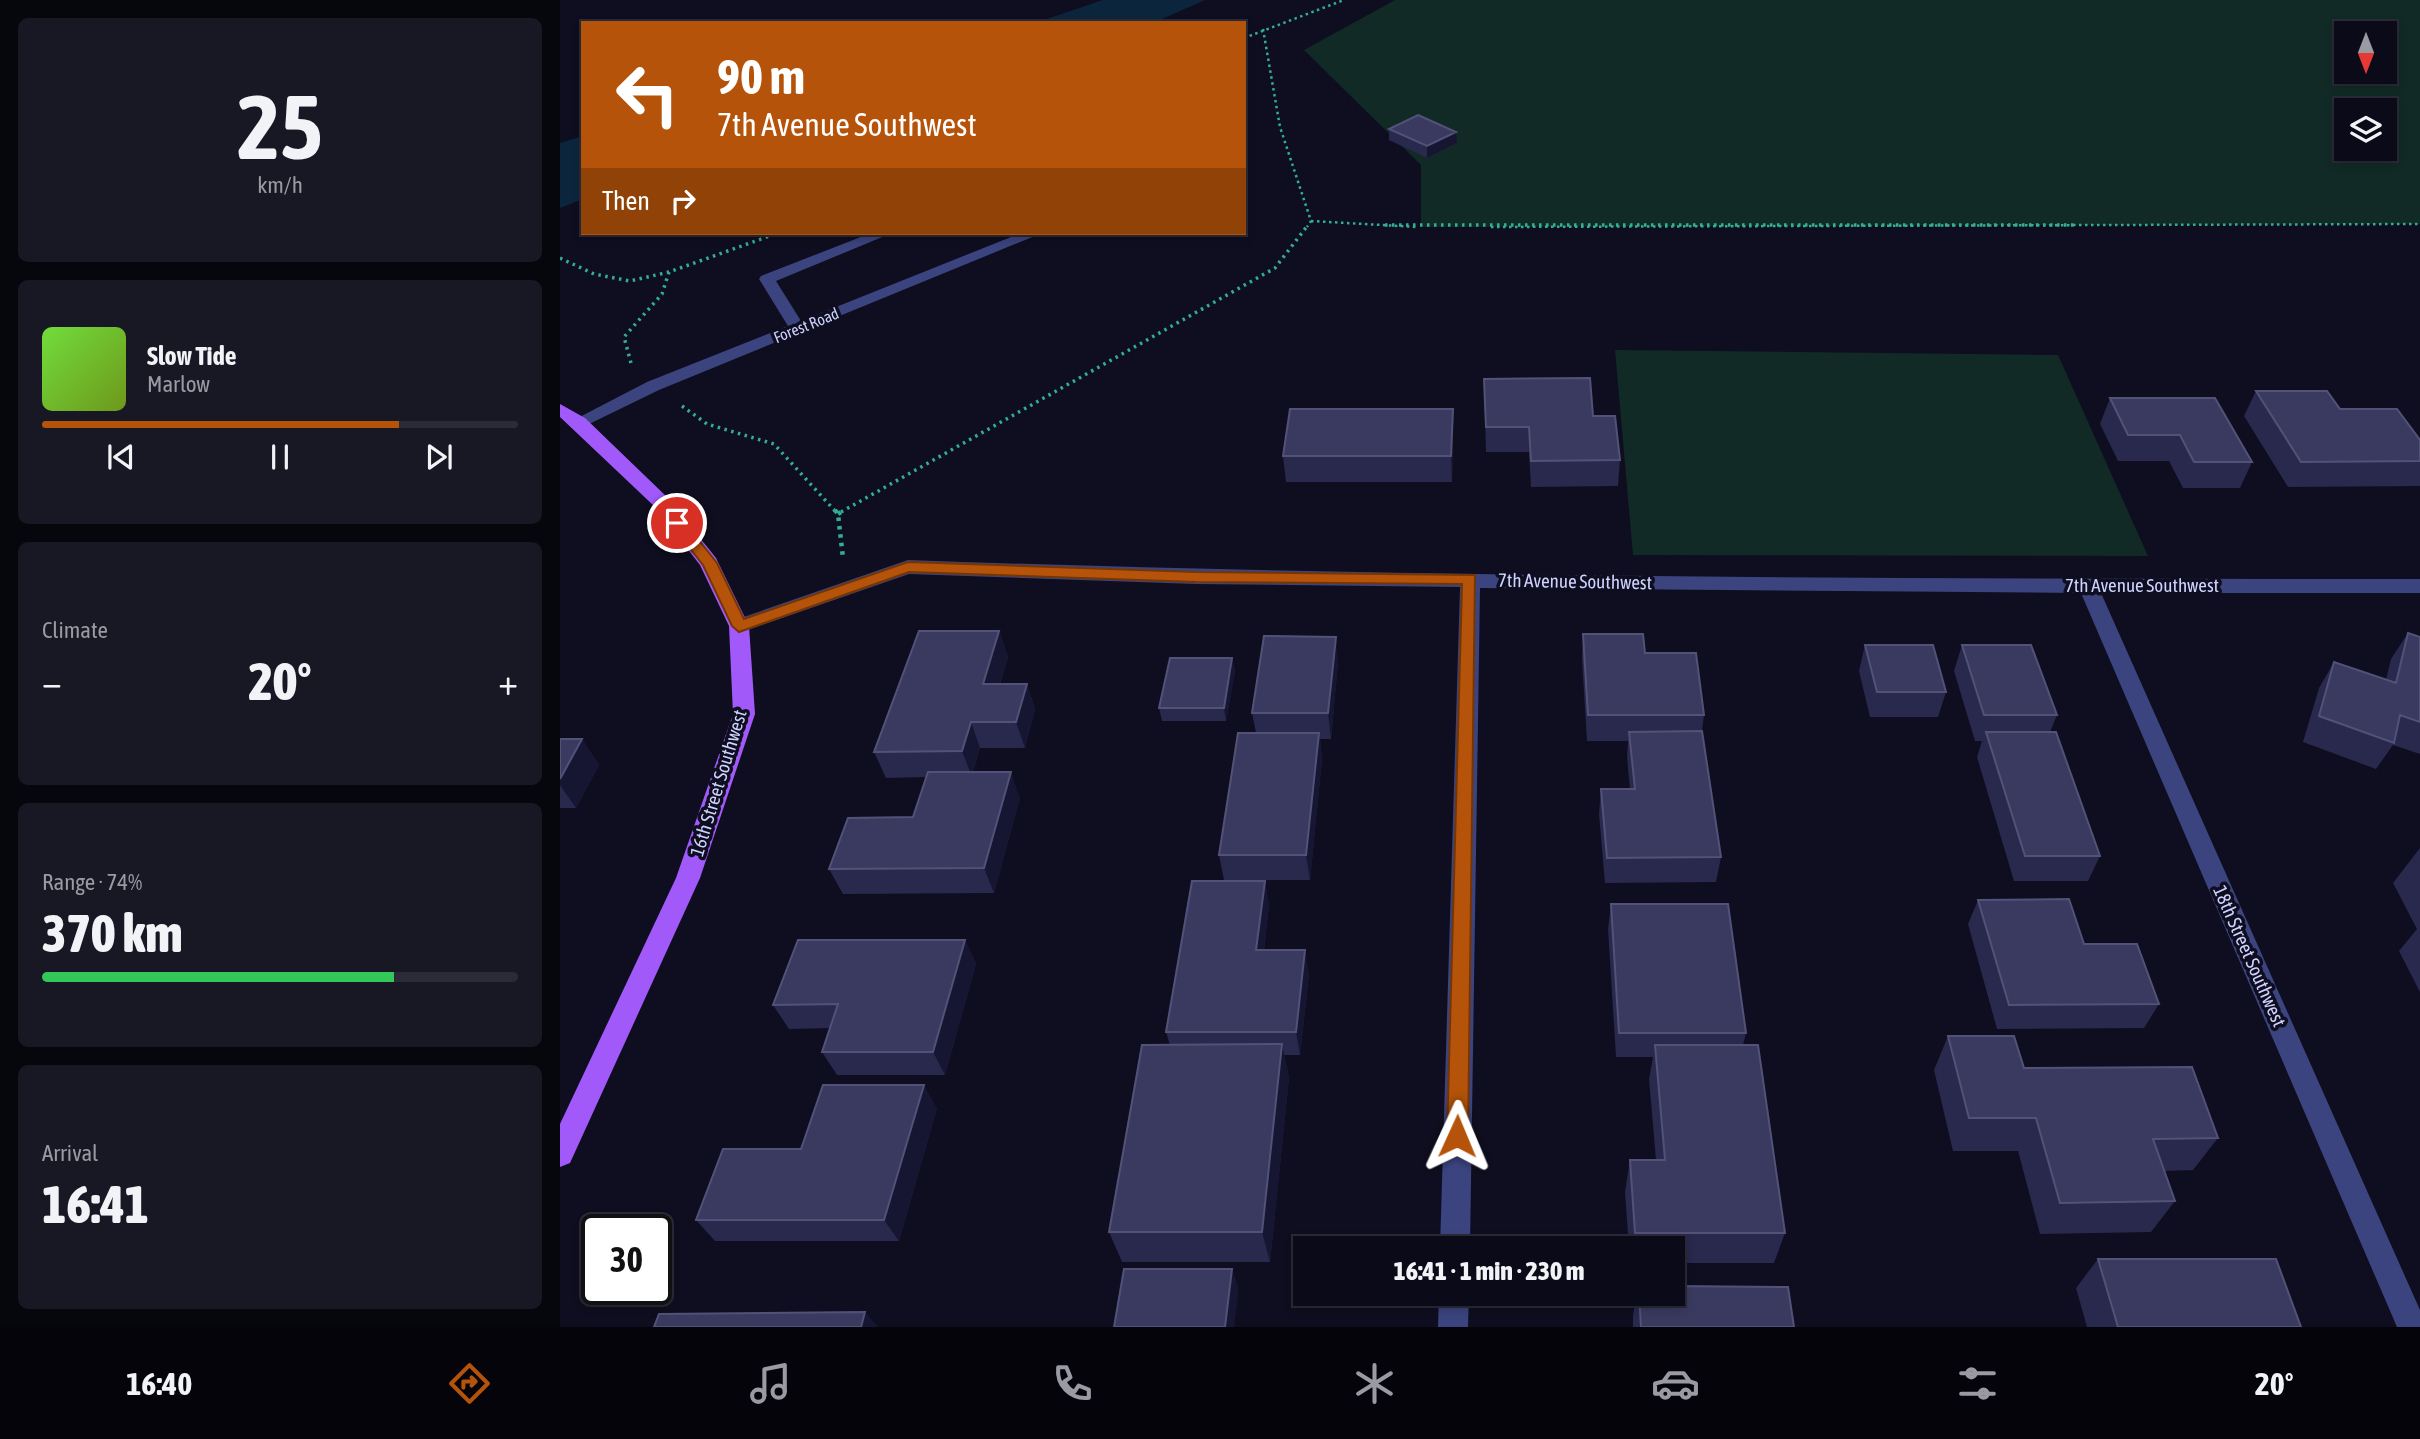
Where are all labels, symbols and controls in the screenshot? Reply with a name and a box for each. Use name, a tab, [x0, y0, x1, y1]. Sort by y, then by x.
north arrow	[2334, 21, 2398, 84]
map controls	[2334, 21, 2397, 161]
text: 90 m	[717, 48, 805, 104]
icon: left	[602, 49, 693, 140]
text: 25	[237, 74, 323, 178]
button: layers	[2334, 98, 2397, 161]
text: 7th Avenue Southwest	[717, 106, 977, 143]
text: km/h	[257, 172, 303, 198]
icon: right	[664, 182, 702, 220]
text: Then	[602, 186, 650, 216]
street label: Forest Road	[771, 304, 841, 346]
text: Slow Tide	[147, 341, 237, 371]
text: Marlow	[147, 371, 210, 397]
icon: previous	[102, 438, 140, 476]
icon: pause	[261, 438, 299, 476]
icon: next	[420, 438, 458, 476]
pin	[647, 493, 707, 553]
icon: arrive	[658, 504, 696, 542]
street label: 7th Avenue Southwest	[1498, 569, 1652, 593]
street label: 7th Avenue Southwest	[2065, 574, 2219, 596]
text: Climate	[42, 617, 108, 643]
text: 20°	[248, 651, 312, 711]
text: −	[42, 660, 62, 703]
text: +	[498, 660, 518, 703]
street label: 16th Street Southwest	[685, 707, 751, 859]
text: Range · 74%	[42, 869, 142, 895]
street label: 18th Street Southwest	[2209, 882, 2291, 1030]
text: 370 km	[42, 903, 183, 963]
position arrow	[1420, 1099, 1494, 1173]
text: Arrival	[42, 1140, 98, 1166]
text: 16:41	[42, 1174, 149, 1234]
speed limit sign: 30	[581, 1214, 672, 1305]
text: 16:41 · 1 min · 230 m	[1394, 1256, 1584, 1286]
icon: directions	[445, 1359, 494, 1408]
icon: music	[746, 1359, 795, 1408]
icon: phone	[1048, 1359, 1097, 1408]
icon: climate	[1350, 1359, 1399, 1408]
icon: car	[1651, 1359, 1700, 1408]
icon: filters	[1953, 1359, 2002, 1408]
text: 16:40	[126, 1365, 192, 1402]
text: 20°	[2255, 1365, 2294, 1402]

